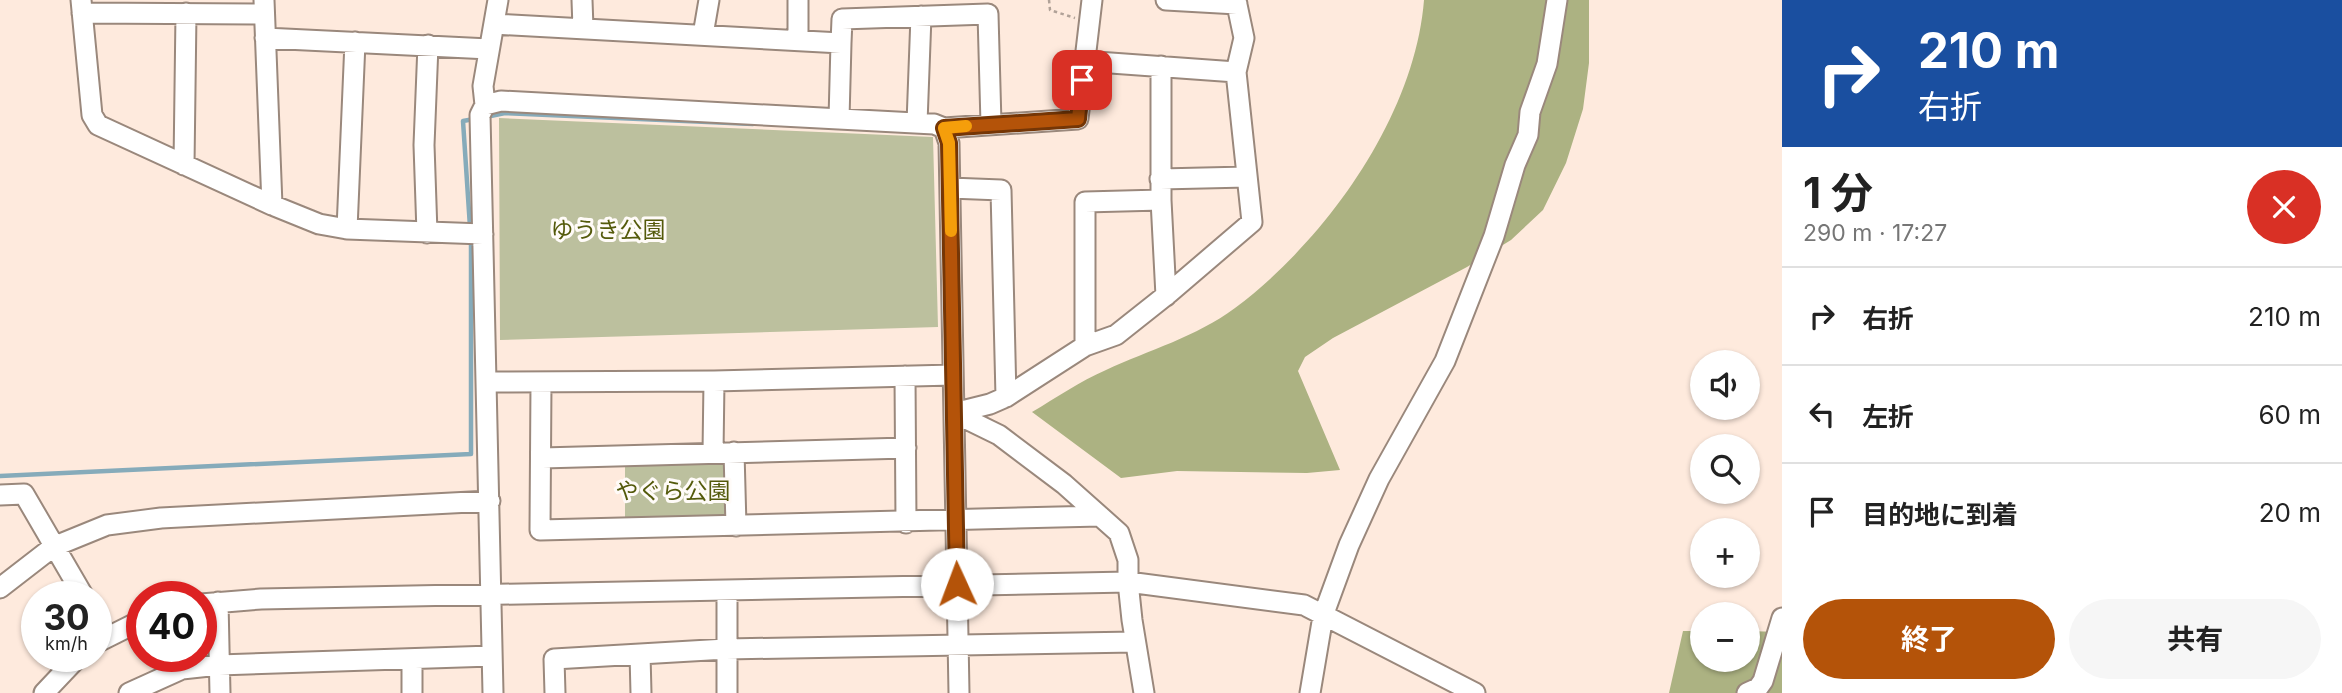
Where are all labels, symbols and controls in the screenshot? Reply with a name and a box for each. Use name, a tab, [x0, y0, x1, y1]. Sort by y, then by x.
text: 210 m	[1918, 21, 2059, 80]
icon: right	[1803, 28, 1894, 119]
pin	[1052, 50, 1112, 110]
icon: arrive	[1063, 61, 1101, 99]
text: 右折	[1918, 87, 1982, 126]
text: 1 分	[1803, 167, 1873, 218]
button: close	[2247, 170, 2321, 244]
park label: ゆうき公園	[551, 216, 666, 244]
text: 290 m · 17:27	[1803, 219, 1947, 247]
icon: right	[1803, 297, 1841, 335]
text: 210 m	[2248, 301, 2321, 332]
text: 右折	[1862, 303, 1914, 334]
map controls	[1690, 350, 1760, 672]
button: sound	[1690, 350, 1760, 420]
icon: left	[1803, 395, 1841, 433]
text: 60 m	[2258, 399, 2321, 430]
text: 左折	[1862, 401, 1914, 432]
button: search	[1690, 434, 1760, 504]
park label: やぐら公園	[616, 477, 731, 505]
icon: arrive	[1803, 493, 1841, 531]
text: 20 m	[2259, 497, 2321, 528]
text: 目的地に到着	[1862, 499, 2018, 530]
button: +	[1690, 518, 1760, 588]
position arrow	[920, 547, 994, 621]
speed limit sign: 40	[126, 581, 217, 672]
text: 30	[43, 596, 90, 638]
button: 終了	[1803, 599, 2055, 679]
button: 共有	[2069, 599, 2321, 679]
button: −	[1690, 602, 1760, 672]
text: km/h	[45, 633, 88, 654]

